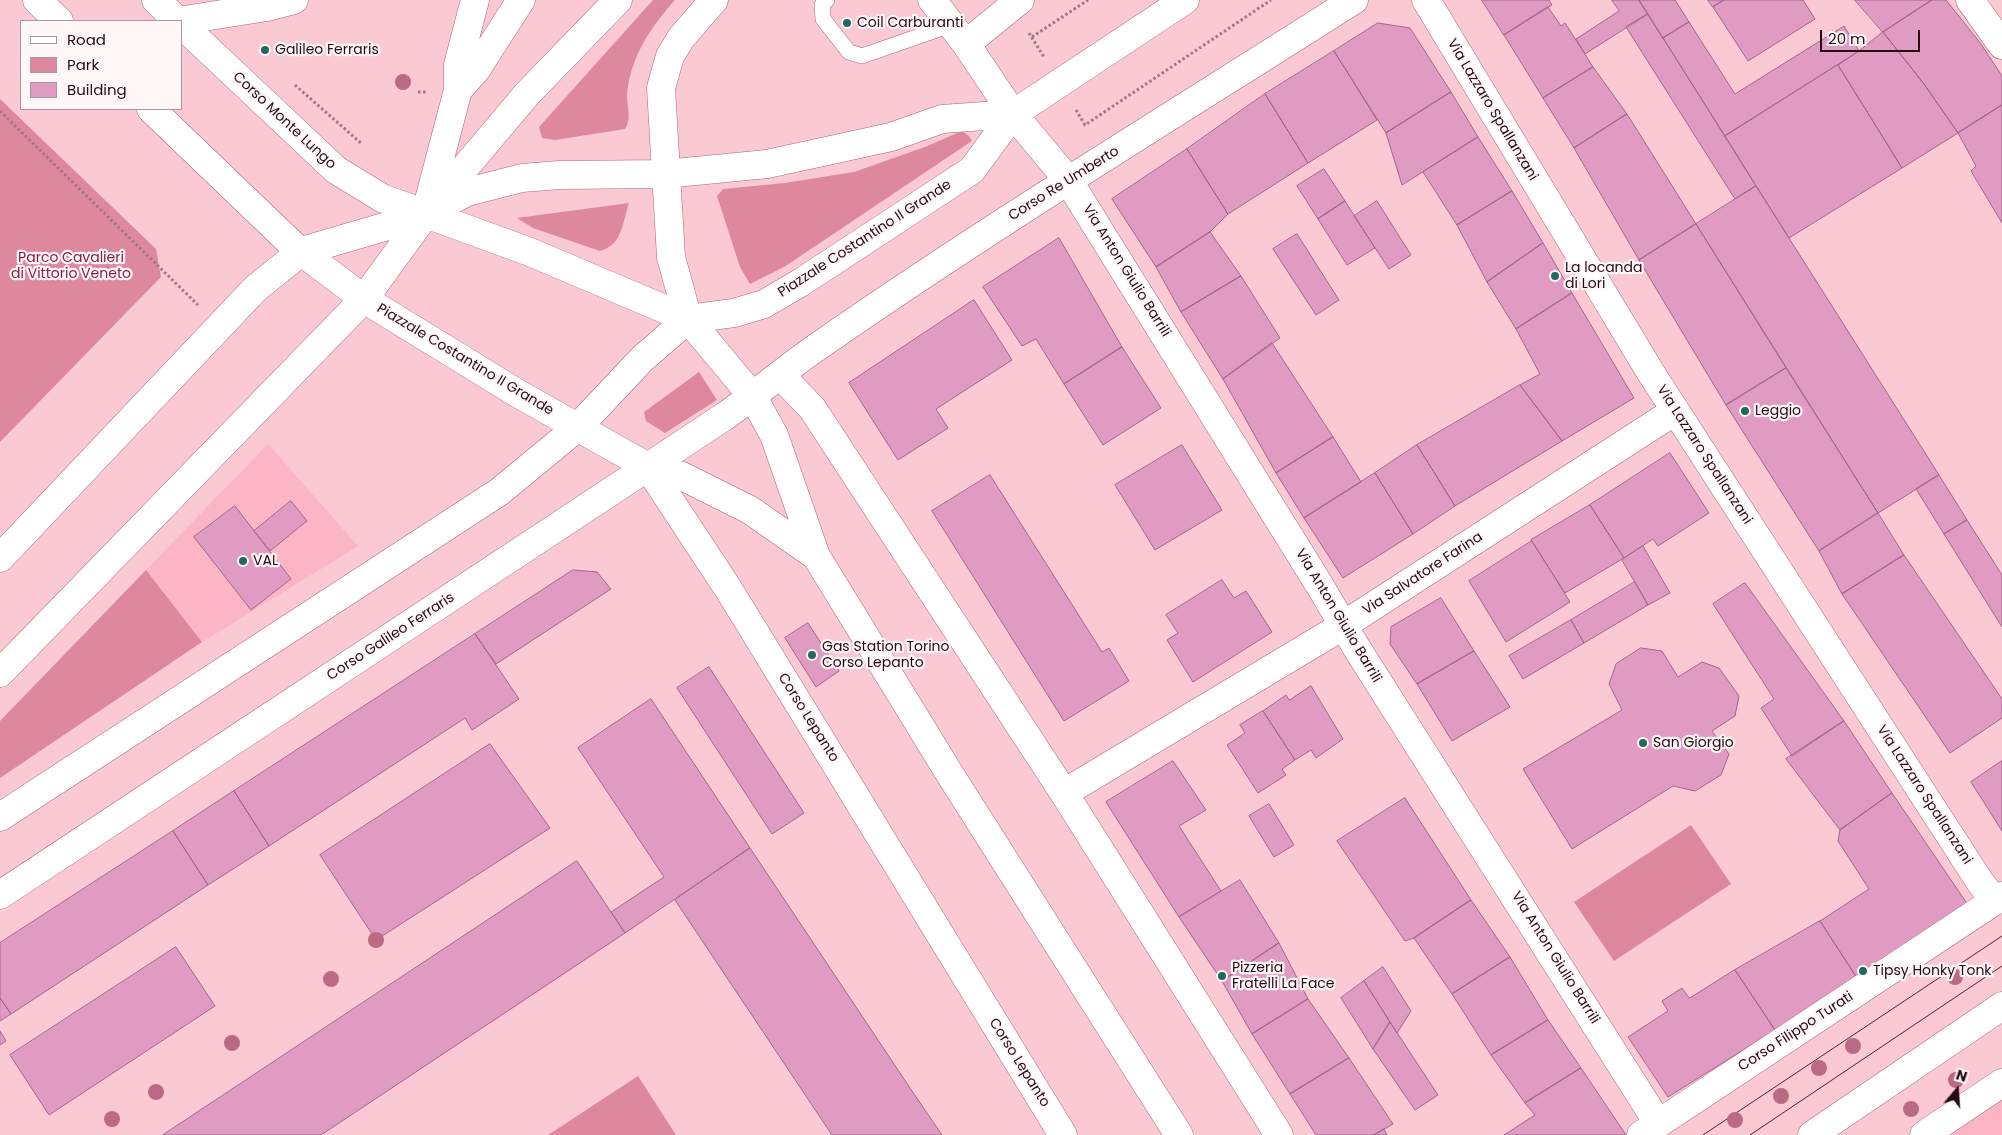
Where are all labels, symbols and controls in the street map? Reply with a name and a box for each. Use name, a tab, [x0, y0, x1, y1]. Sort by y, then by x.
place label: Coil Carburanti	[857, 15, 963, 31]
marker: Coil Carburanti	[841, 17, 853, 29]
legend	[20, 20, 182, 110]
scale bar	[1822, 20, 1922, 52]
text: 20 m	[1828, 28, 1866, 49]
text: Road	[67, 29, 106, 50]
street label: Via Lazzaro Spallanzani	[1443, 36, 1541, 184]
place label: Galileo Ferraris	[275, 42, 379, 58]
marker: Galileo Ferraris	[259, 44, 271, 56]
text: Park	[67, 54, 99, 75]
street label: Corso Monte Lungo	[229, 69, 339, 173]
text: Building	[67, 79, 127, 100]
street label: Corso Re Umberto	[1006, 143, 1122, 225]
street label: Piazzale Costantino Il Grande	[775, 177, 955, 301]
street label: Via Anton Giulio Barrili	[1078, 202, 1174, 340]
park label: Parco Cavalieri di Vittorio Veneto	[11, 250, 131, 282]
place label: La locanda di Lori	[1565, 260, 1643, 292]
marker: La locanda di Lori	[1549, 270, 1561, 282]
street label: Piazzale Costantino Il Grande	[374, 300, 556, 420]
street label: Via Lazzaro Spallanzani	[1653, 382, 1755, 528]
place label: Leggio	[1755, 403, 1801, 419]
marker: Leggio	[1739, 405, 1751, 417]
street label: Via Salvatore Farina	[1360, 529, 1486, 619]
street label: Via Anton Giulio Barrili	[1291, 546, 1385, 686]
place label: VAL	[253, 553, 278, 569]
marker: VAL	[237, 555, 249, 567]
street label: Corso Galileo Ferraris	[324, 589, 458, 685]
place label: Gas Station Torino Corso Lepanto	[822, 639, 949, 672]
marker: Gas Station Torino Corso Lepanto	[806, 649, 818, 661]
street label: Corso Lepanto	[774, 670, 842, 766]
street label: Via Lazzaro Spallanzani	[1873, 722, 1975, 868]
place label: San Giorgio	[1653, 735, 1734, 751]
marker: San Giorgio	[1637, 737, 1649, 749]
street label: Via Anton Giulio Barrili	[1507, 889, 1603, 1027]
place label: Pizzeria Fratelli La Face	[1232, 960, 1335, 992]
place label: Tipsy Honky Tonk	[1873, 963, 1992, 979]
marker: Tipsy Honky Tonk	[1857, 965, 1869, 977]
marker: Pizzeria Fratelli La Face	[1216, 970, 1228, 982]
street label: Corso Filippo Turati	[1735, 989, 1857, 1075]
street label: Corso Lepanto	[985, 1015, 1053, 1111]
north arrow	[1932, 1065, 1982, 1115]
text: N	[1954, 1065, 1970, 1087]

